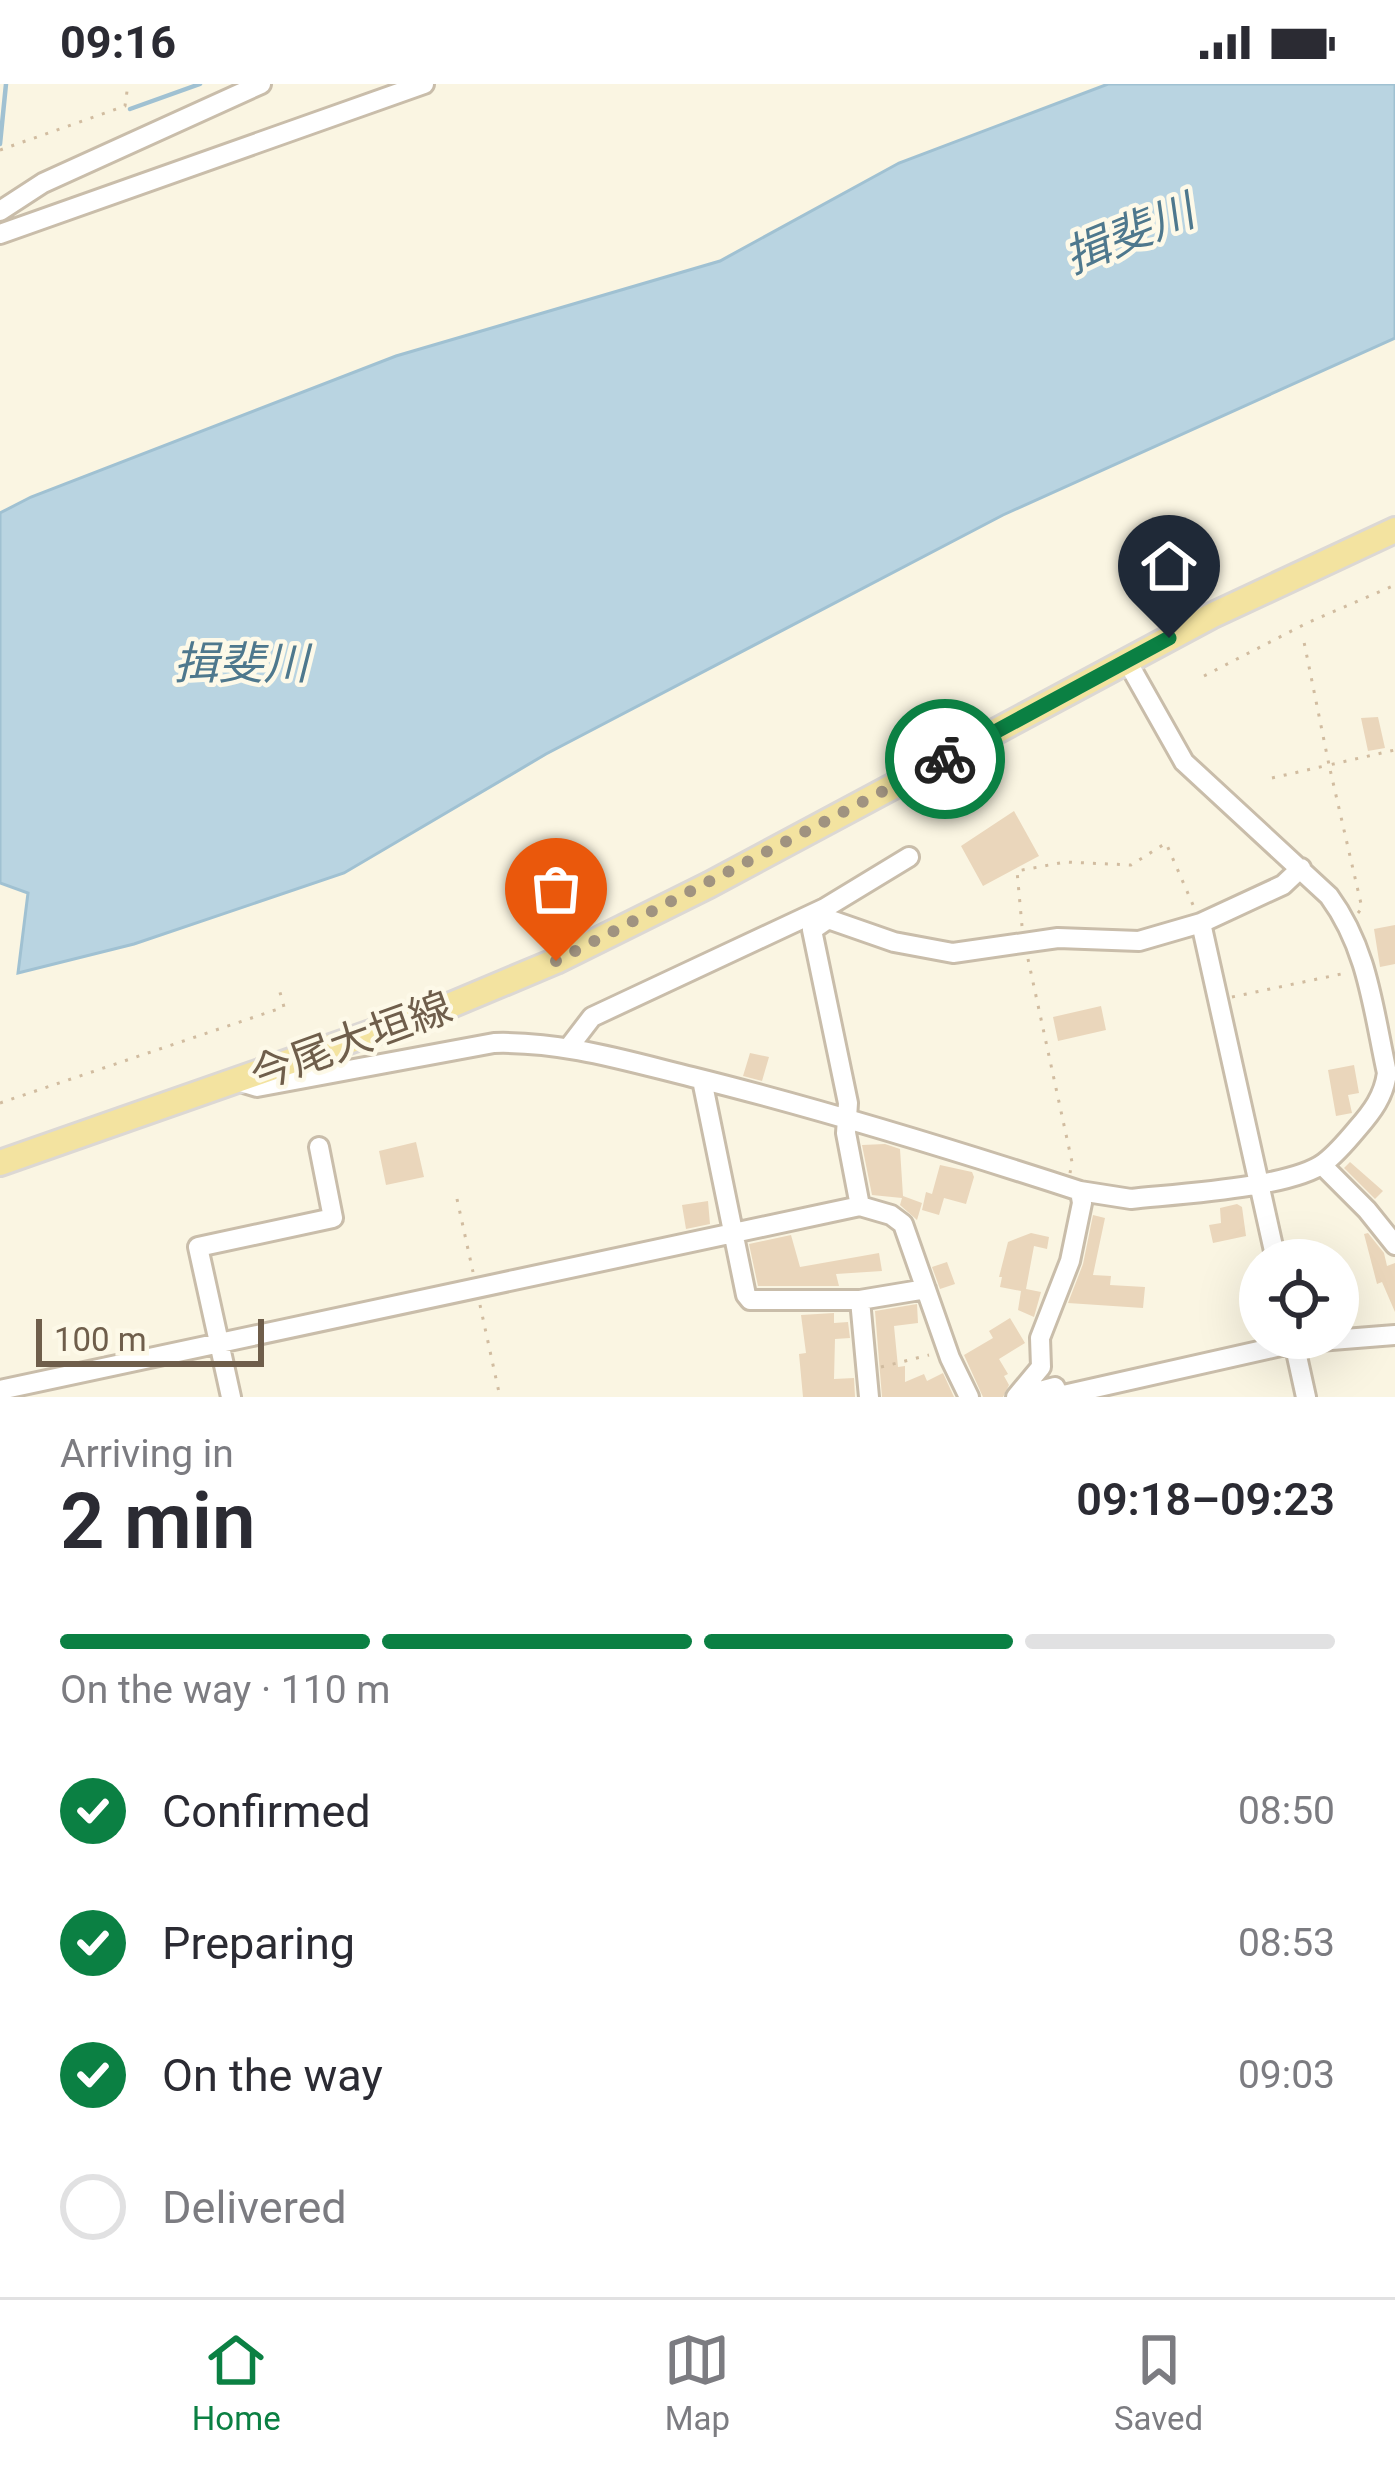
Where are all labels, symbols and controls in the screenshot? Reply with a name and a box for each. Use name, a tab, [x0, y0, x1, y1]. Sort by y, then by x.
text: 09:16	[60, 16, 176, 69]
water label: 揖斐川	[1056, 183, 1205, 284]
pin	[1118, 515, 1220, 638]
icon: home	[1136, 533, 1202, 599]
water label: 揖斐川	[173, 637, 312, 690]
courier	[885, 699, 1005, 819]
icon: bike	[912, 726, 978, 792]
pin	[505, 838, 607, 961]
icon: bag	[523, 856, 589, 922]
street label: 今尾大垣線	[244, 982, 458, 1100]
map controls	[1239, 1239, 1359, 1359]
button: locate	[1239, 1239, 1359, 1359]
scale bar	[36, 1313, 264, 1366]
text: 100 m	[54, 1320, 147, 1359]
text: Arriving in	[60, 1431, 234, 1477]
text: 09:18–09:23	[1076, 1473, 1335, 1526]
text: 2 min	[60, 1476, 256, 1567]
text: On the way · 110 m	[60, 1667, 391, 1713]
icon: check	[60, 1778, 126, 1844]
text: Confirmed	[162, 1785, 371, 1838]
text: 08:50	[1238, 1788, 1335, 1834]
icon: check	[60, 1910, 126, 1976]
text: Preparing	[162, 1917, 355, 1970]
text: 08:53	[1238, 1920, 1335, 1966]
icon: check	[60, 2042, 126, 2108]
text: On the way	[162, 2049, 383, 2102]
text: 09:03	[1238, 2052, 1335, 2098]
text: Delivered	[162, 2181, 347, 2234]
tab: Home	[192, 2327, 281, 2438]
tab: Map	[664, 2327, 730, 2438]
tab: Saved	[1114, 2327, 1203, 2438]

